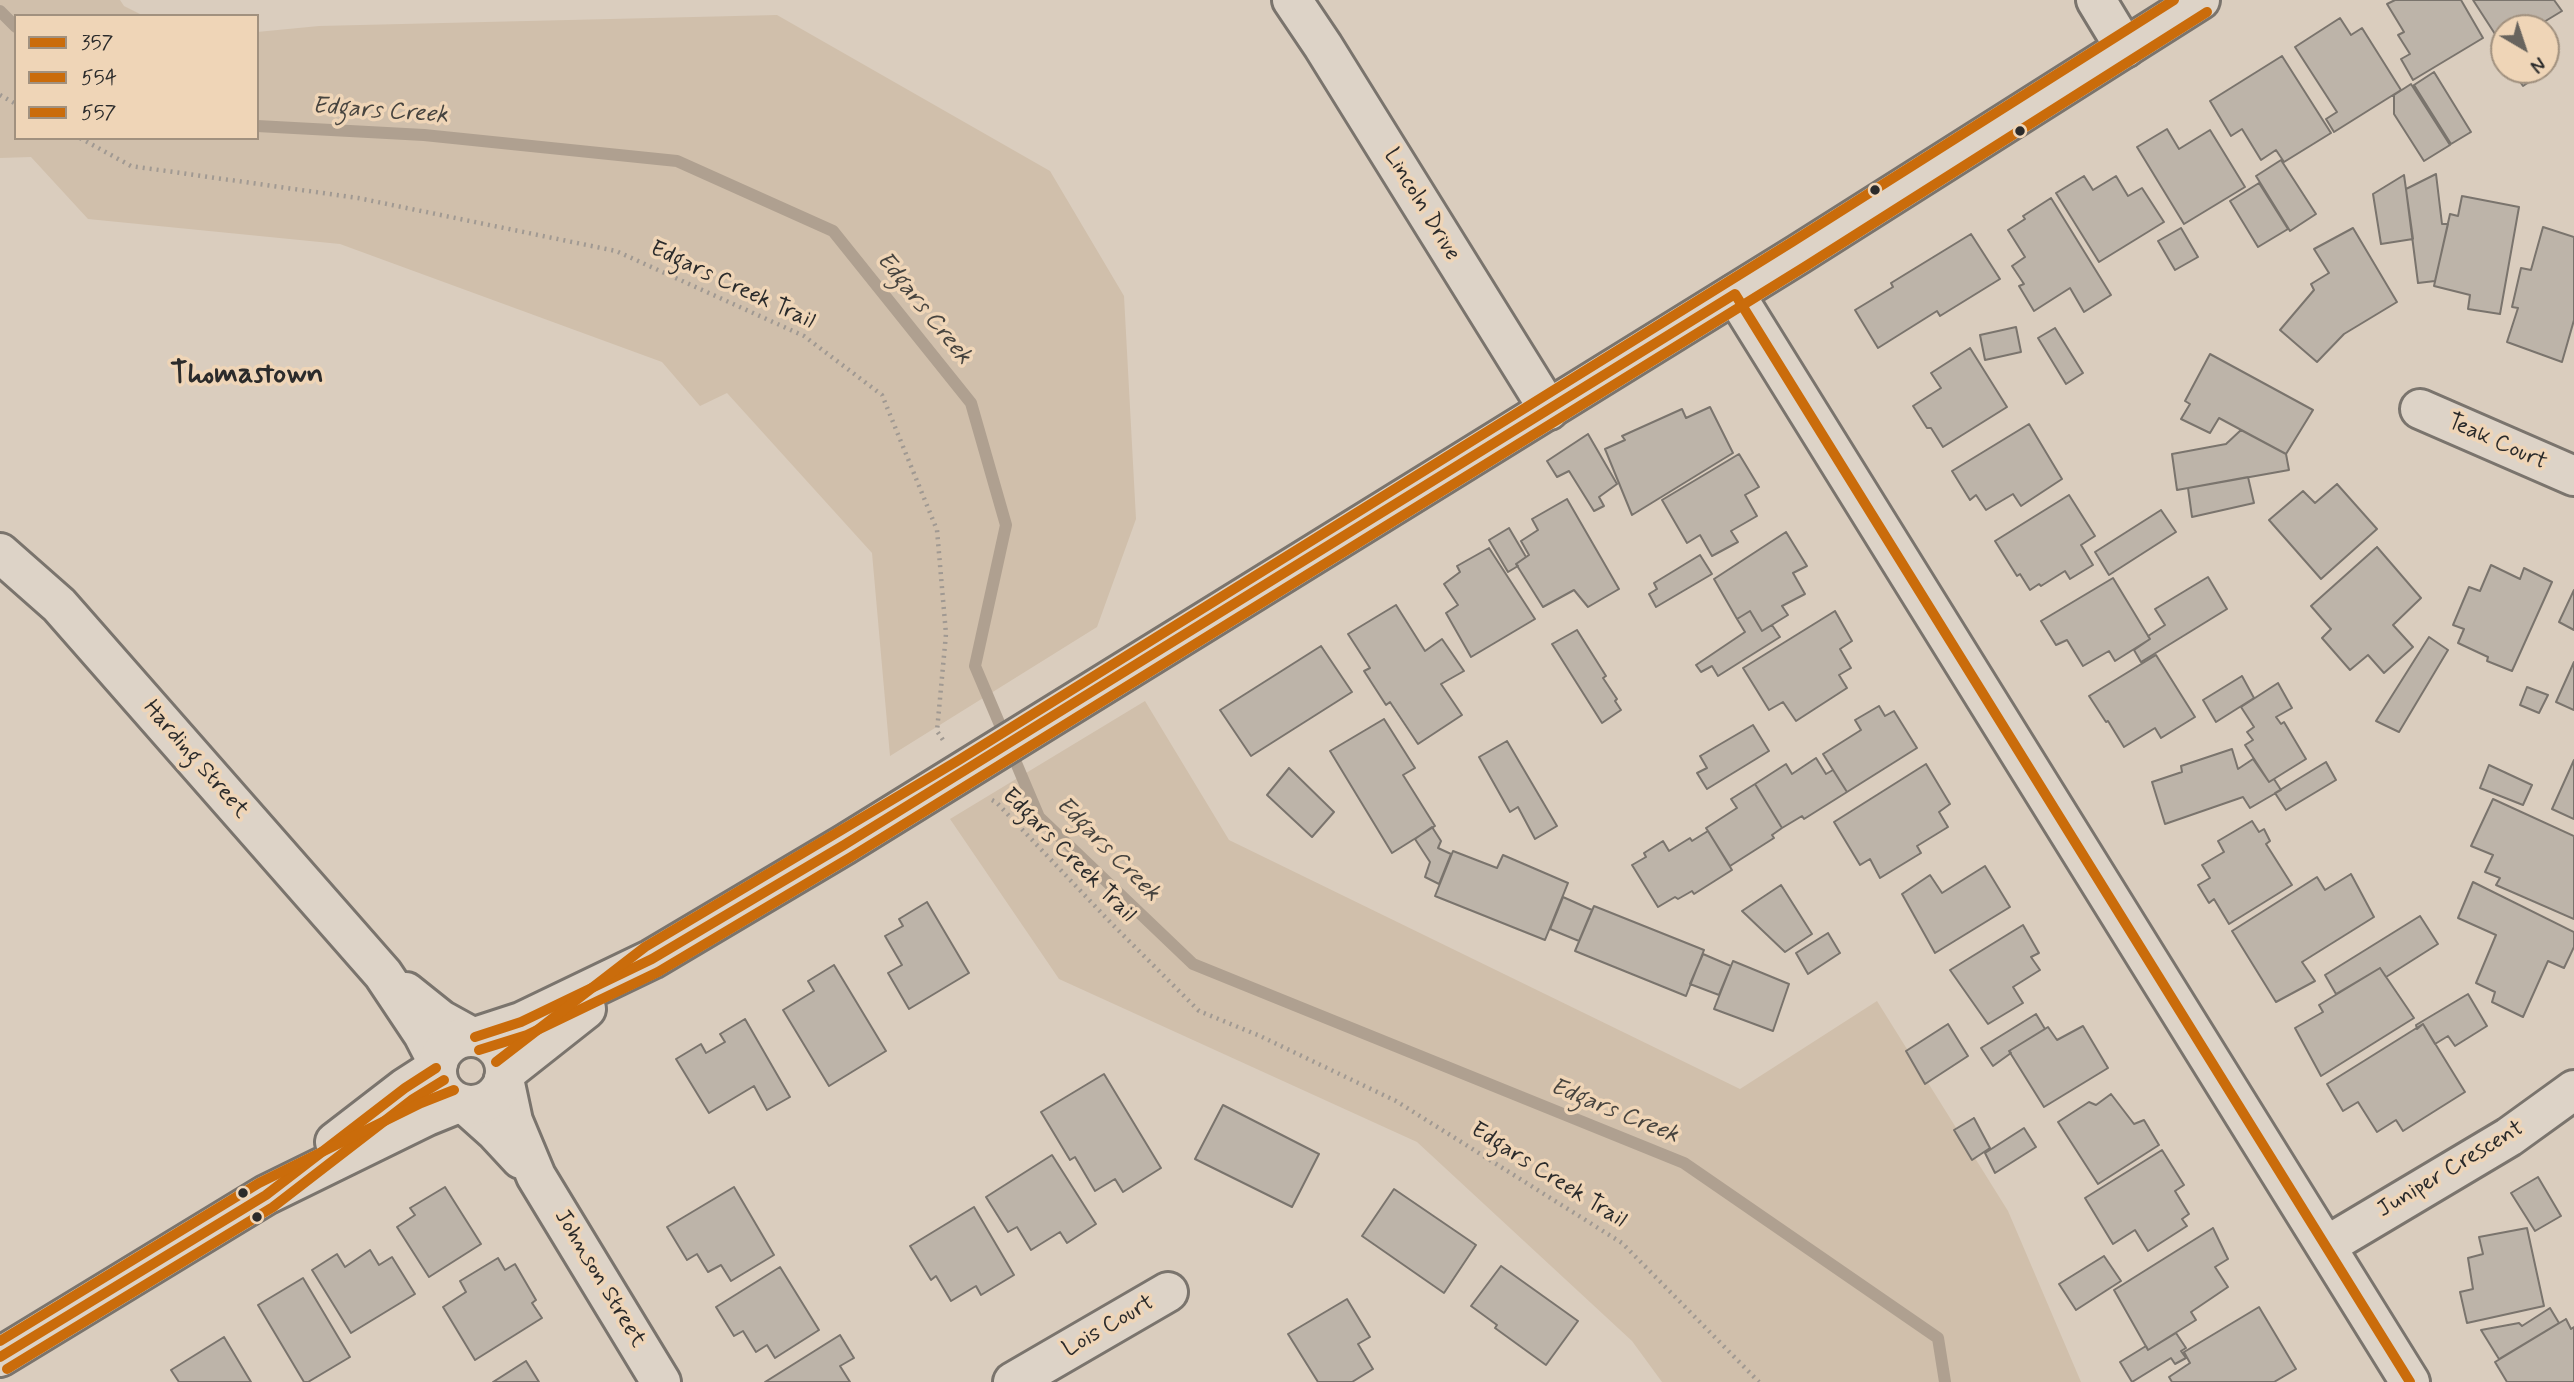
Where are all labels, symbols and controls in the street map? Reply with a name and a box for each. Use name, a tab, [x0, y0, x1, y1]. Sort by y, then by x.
legend	[14, 14, 259, 140]
north arrow	[2490, 14, 2560, 84]
text: 357	[81, 29, 113, 57]
text: N	[2524, 50, 2550, 78]
text: 554	[81, 64, 117, 92]
water label: Edgars Creek	[311, 93, 449, 131]
text: 557	[81, 99, 117, 127]
unlabelled marker	[2013, 124, 2027, 138]
street label: Lincoln Drive	[1377, 144, 1465, 266]
unlabelled marker	[1868, 183, 1882, 197]
street label: Edgars Creek Trail	[645, 236, 819, 336]
water label: Edgars Creek	[869, 247, 977, 371]
district label: Thomastown	[170, 358, 324, 394]
street label: Teak Court	[2443, 409, 2551, 477]
street label: Harding Street	[136, 695, 254, 825]
street label: Edgars Creek Trail	[995, 783, 1141, 929]
water label: Edgars Creek	[1049, 792, 1165, 908]
water label: Edgars Creek	[1545, 1073, 1683, 1151]
street label: Juniper Crescent	[2373, 1115, 2529, 1225]
street label: Edgars Creek Trail	[1465, 1117, 1631, 1235]
unlabelled marker	[236, 1186, 250, 1200]
street label: Johnson Street	[547, 1205, 651, 1353]
unlabelled marker	[250, 1210, 264, 1224]
street label: Lois Court	[1058, 1290, 1160, 1364]

